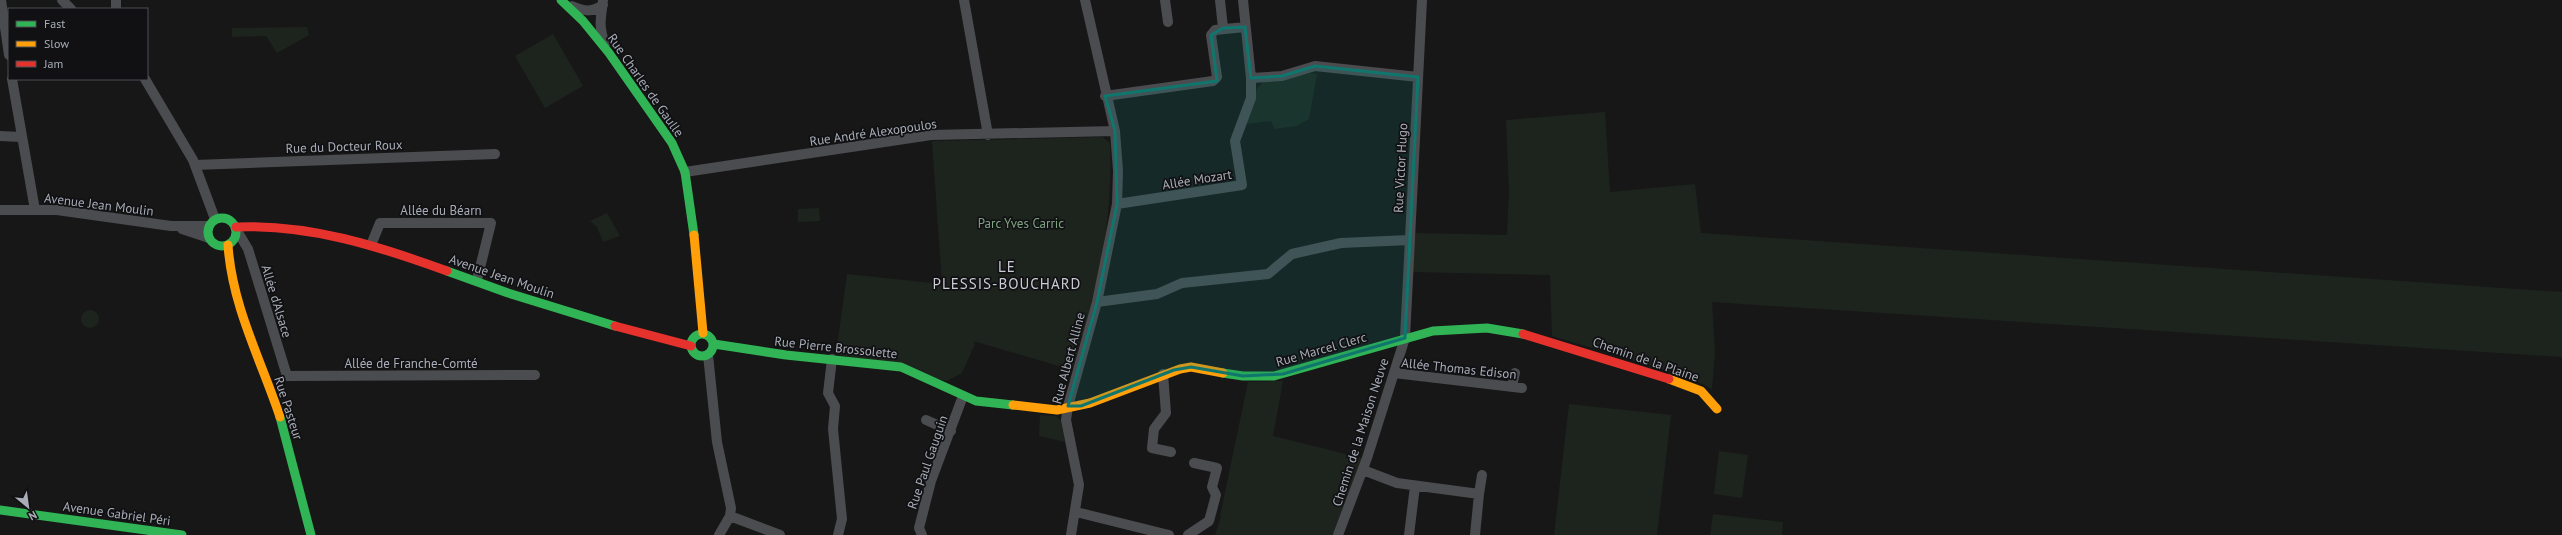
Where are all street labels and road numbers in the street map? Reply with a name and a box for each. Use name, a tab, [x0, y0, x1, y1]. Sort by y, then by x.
street label: Rue Charles de Gaulle	[604, 30, 688, 140]
street label: Rue André Alexopoulos	[808, 115, 938, 150]
street label: Rue Victor Hugo	[1390, 123, 1411, 213]
street label: Rue du Docteur Roux	[285, 136, 403, 157]
street label: Allée Mozart	[1161, 166, 1234, 193]
street label: Avenue Jean Moulin	[43, 189, 155, 220]
street label: Allée du Béarn	[400, 202, 482, 219]
street label: Avenue Jean Moulin	[447, 251, 557, 302]
street label: Allée d'Alsace	[257, 263, 296, 340]
street label: Rue Albert Alline	[1048, 311, 1089, 406]
street label: Rue Marcel Clerc	[1274, 328, 1368, 371]
street label: Rue Pierre Brossolette	[774, 333, 898, 362]
street label: Chemin de la Plaine	[1590, 333, 1701, 386]
street label: Allée Thomas Edison	[1401, 354, 1517, 383]
street label: Allée de Franche-Comté	[344, 355, 478, 372]
street label: Chemin de la Maison Neuve	[1328, 356, 1392, 508]
street label: Rue Pasteur	[270, 374, 307, 443]
street label: Rue Paul Gauguin	[903, 413, 951, 511]
street label: Avenue Gabriel Péri	[62, 498, 172, 529]

